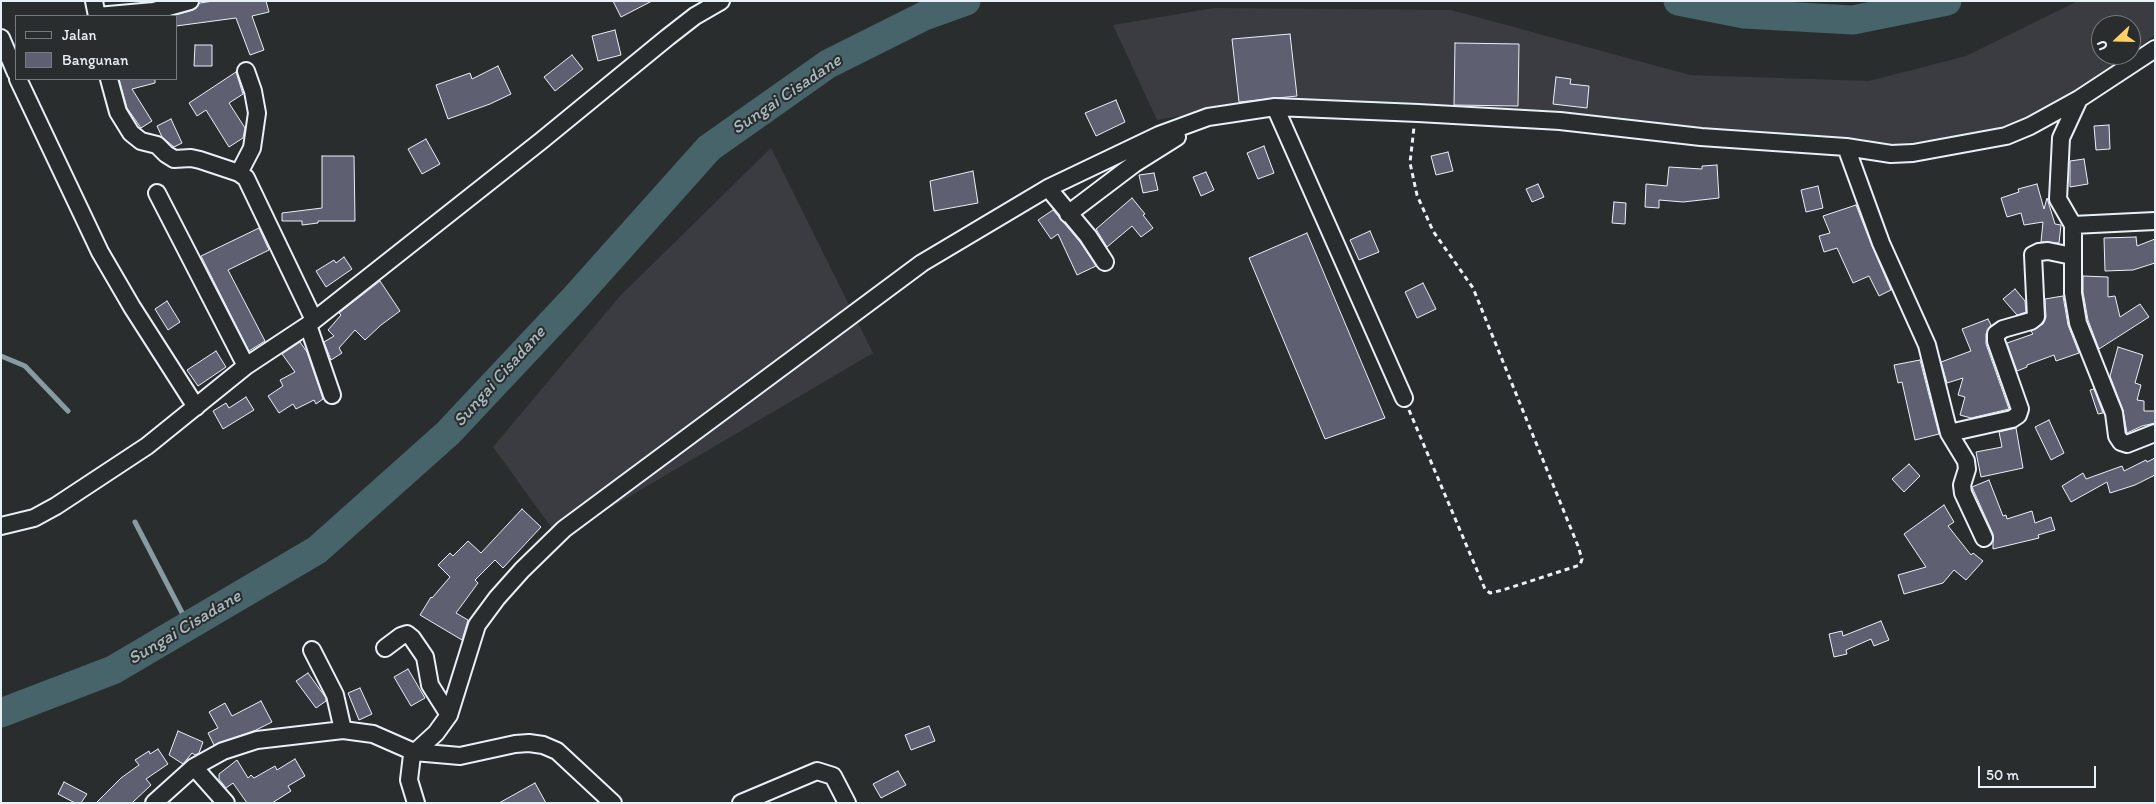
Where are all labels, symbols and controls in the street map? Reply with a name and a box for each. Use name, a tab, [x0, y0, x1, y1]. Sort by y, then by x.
legend	[15, 15, 178, 80]
north arrow	[2091, 15, 2141, 65]
text: Jalan	[62, 26, 96, 44]
text: U	[2093, 38, 2112, 53]
water label: Sungai Cisadane	[728, 50, 846, 140]
text: Bangunan	[62, 51, 129, 69]
water label: Sungai Cisadane	[449, 322, 551, 432]
water label: Sungai Cisadane	[125, 586, 245, 670]
scale bar	[1981, 756, 2098, 788]
text: 50 m	[1986, 766, 2019, 784]

